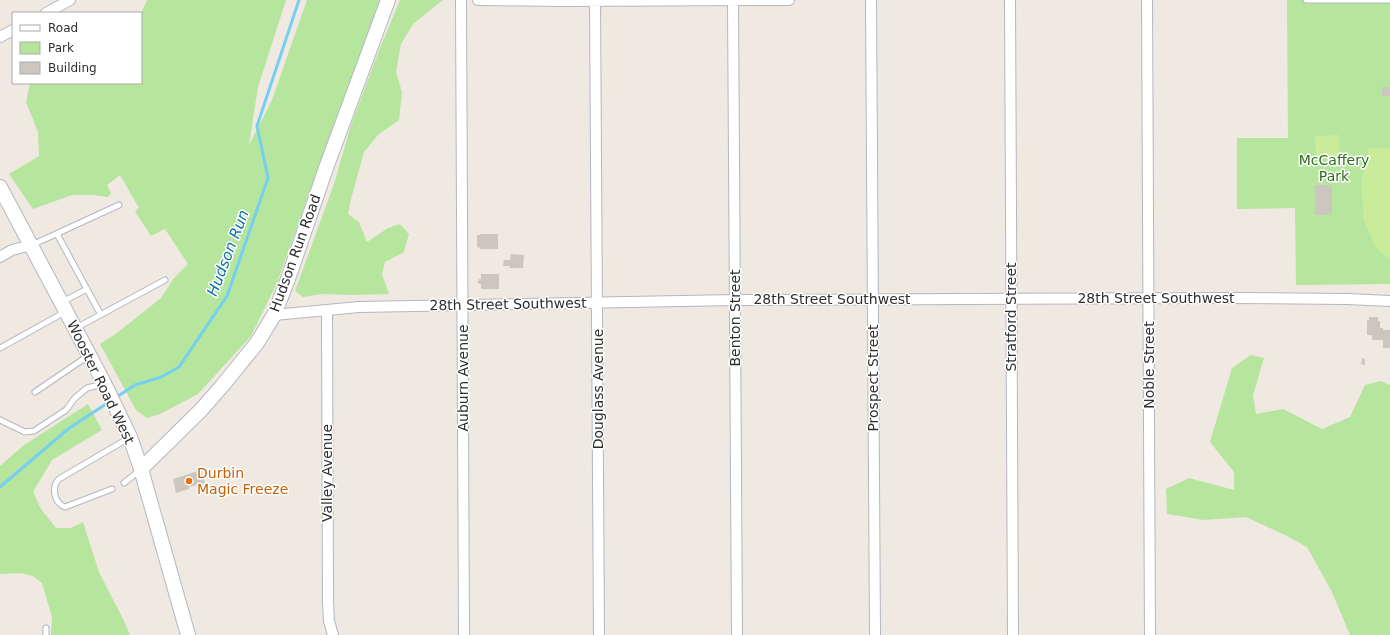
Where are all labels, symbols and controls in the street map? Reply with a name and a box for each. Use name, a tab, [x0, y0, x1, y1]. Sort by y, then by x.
legend	[12, 12, 142, 84]
text: Road	[48, 21, 78, 35]
text: Park	[48, 41, 74, 55]
text: Building	[48, 61, 97, 75]
park label: McCaffery Park	[1299, 152, 1369, 184]
street label: Hudson Run Road	[266, 192, 324, 314]
water label: Hudson Run	[203, 207, 253, 299]
street label: Stratford Street	[1003, 262, 1019, 372]
street label: Benton Street	[727, 269, 743, 367]
street label: 28th Street Southwest	[1077, 290, 1235, 306]
street label: 28th Street Southwest	[753, 291, 911, 307]
street label: 28th Street Southwest	[429, 295, 587, 313]
street label: Wooster Road West	[64, 317, 138, 447]
street label: Noble Street	[1141, 321, 1157, 409]
street label: Auburn Avenue	[455, 324, 471, 432]
street label: Prospect Street	[865, 324, 881, 432]
street label: Douglass Avenue	[590, 329, 606, 449]
street label: Valley Avenue	[319, 424, 335, 522]
place label: Durbin Magic Freeze	[197, 465, 288, 497]
marker: Durbin Magic Freeze	[184, 476, 194, 486]

